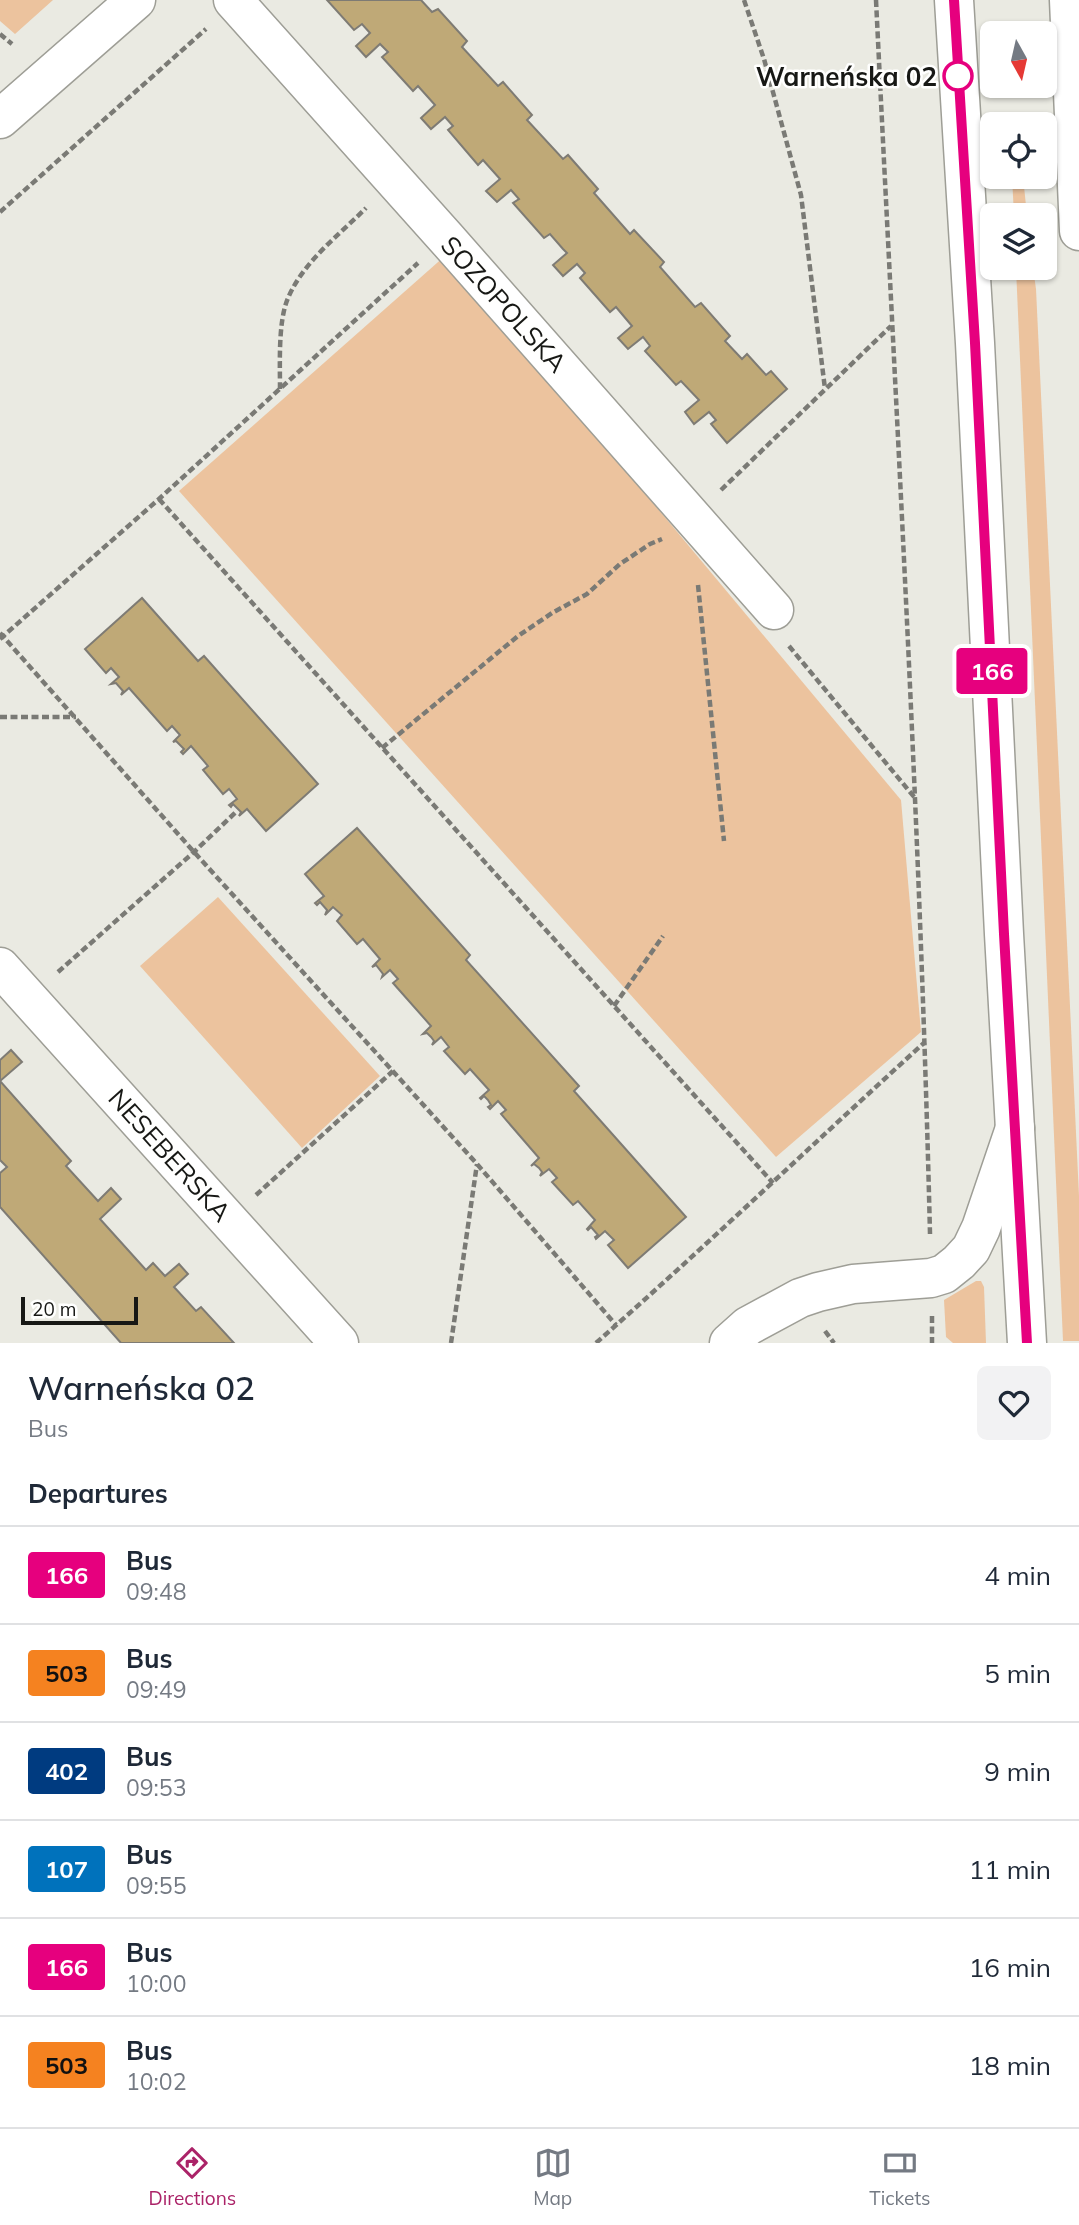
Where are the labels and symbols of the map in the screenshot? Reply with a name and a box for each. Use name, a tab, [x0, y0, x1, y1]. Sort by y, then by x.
north arrow	[980, 21, 1057, 98]
place label: Warneńska 02	[756, 60, 937, 93]
marker: Warneńska 02	[943, 61, 973, 91]
street label: SOZOPOLSKA	[434, 229, 574, 379]
line badge: 166	[952, 648, 1032, 694]
street label: NESEBERSKA	[102, 1082, 238, 1228]
scale bar	[21, 1294, 138, 1326]

